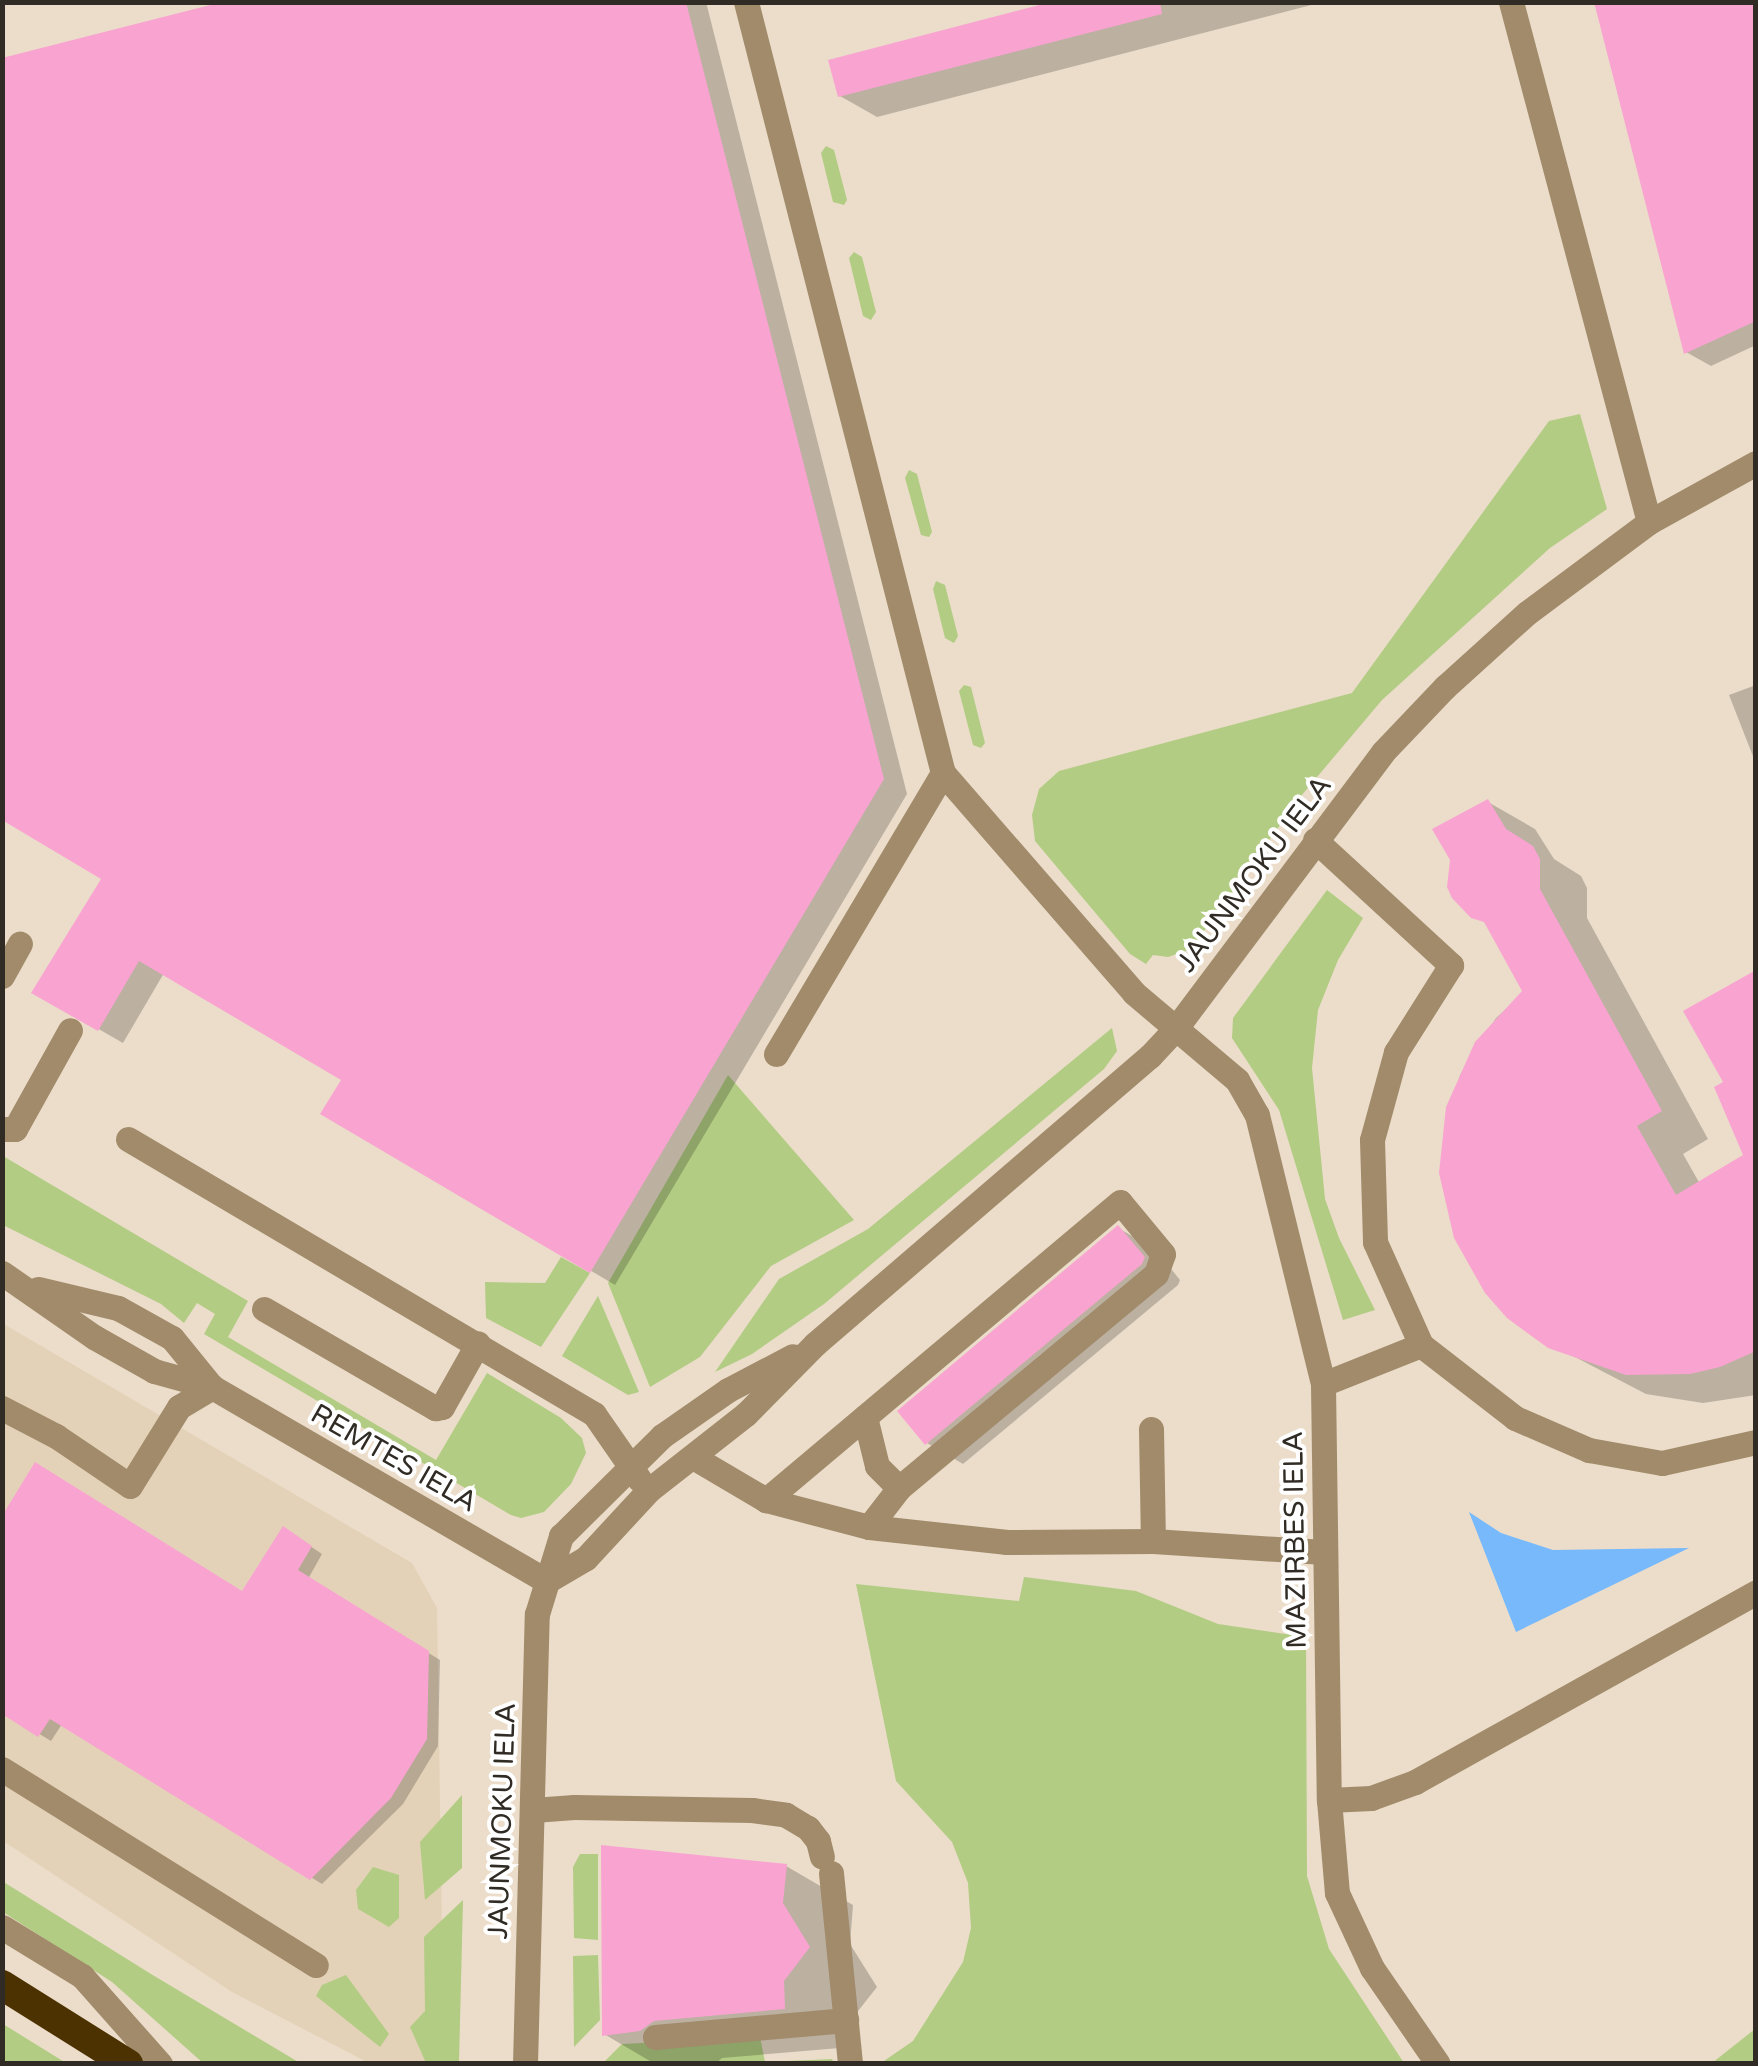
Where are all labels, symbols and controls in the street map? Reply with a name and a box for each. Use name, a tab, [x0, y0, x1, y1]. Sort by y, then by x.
street label: JAUNMOKU IELA	[1169, 769, 1339, 979]
street label: REMTES IELA	[305, 1397, 483, 1519]
street label: MAZIRBES IELA	[1276, 1431, 1314, 1649]
street label: JAUNMOKU IELA	[481, 1702, 523, 1940]

